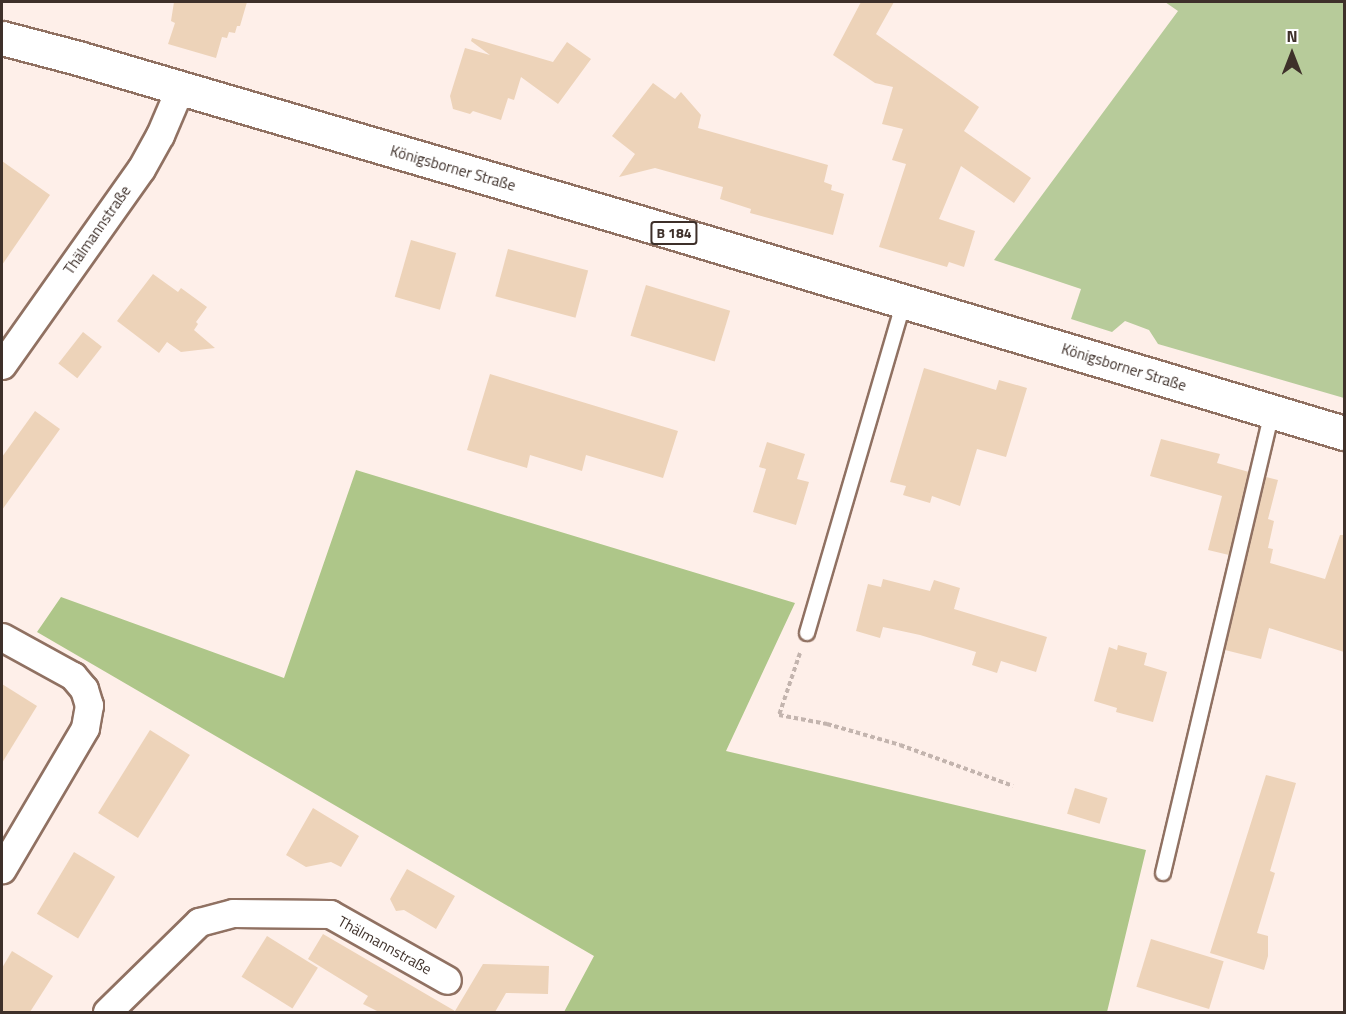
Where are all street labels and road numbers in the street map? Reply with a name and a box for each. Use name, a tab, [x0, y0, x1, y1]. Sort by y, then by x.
street label: Königsborner Straße	[388, 141, 518, 195]
street label: Thälmannstraße	[60, 182, 134, 278]
road number: B 184	[650, 222, 698, 244]
street label: Königsborner Straße	[1059, 339, 1189, 395]
street label: Thälmannstraße	[335, 912, 435, 978]

